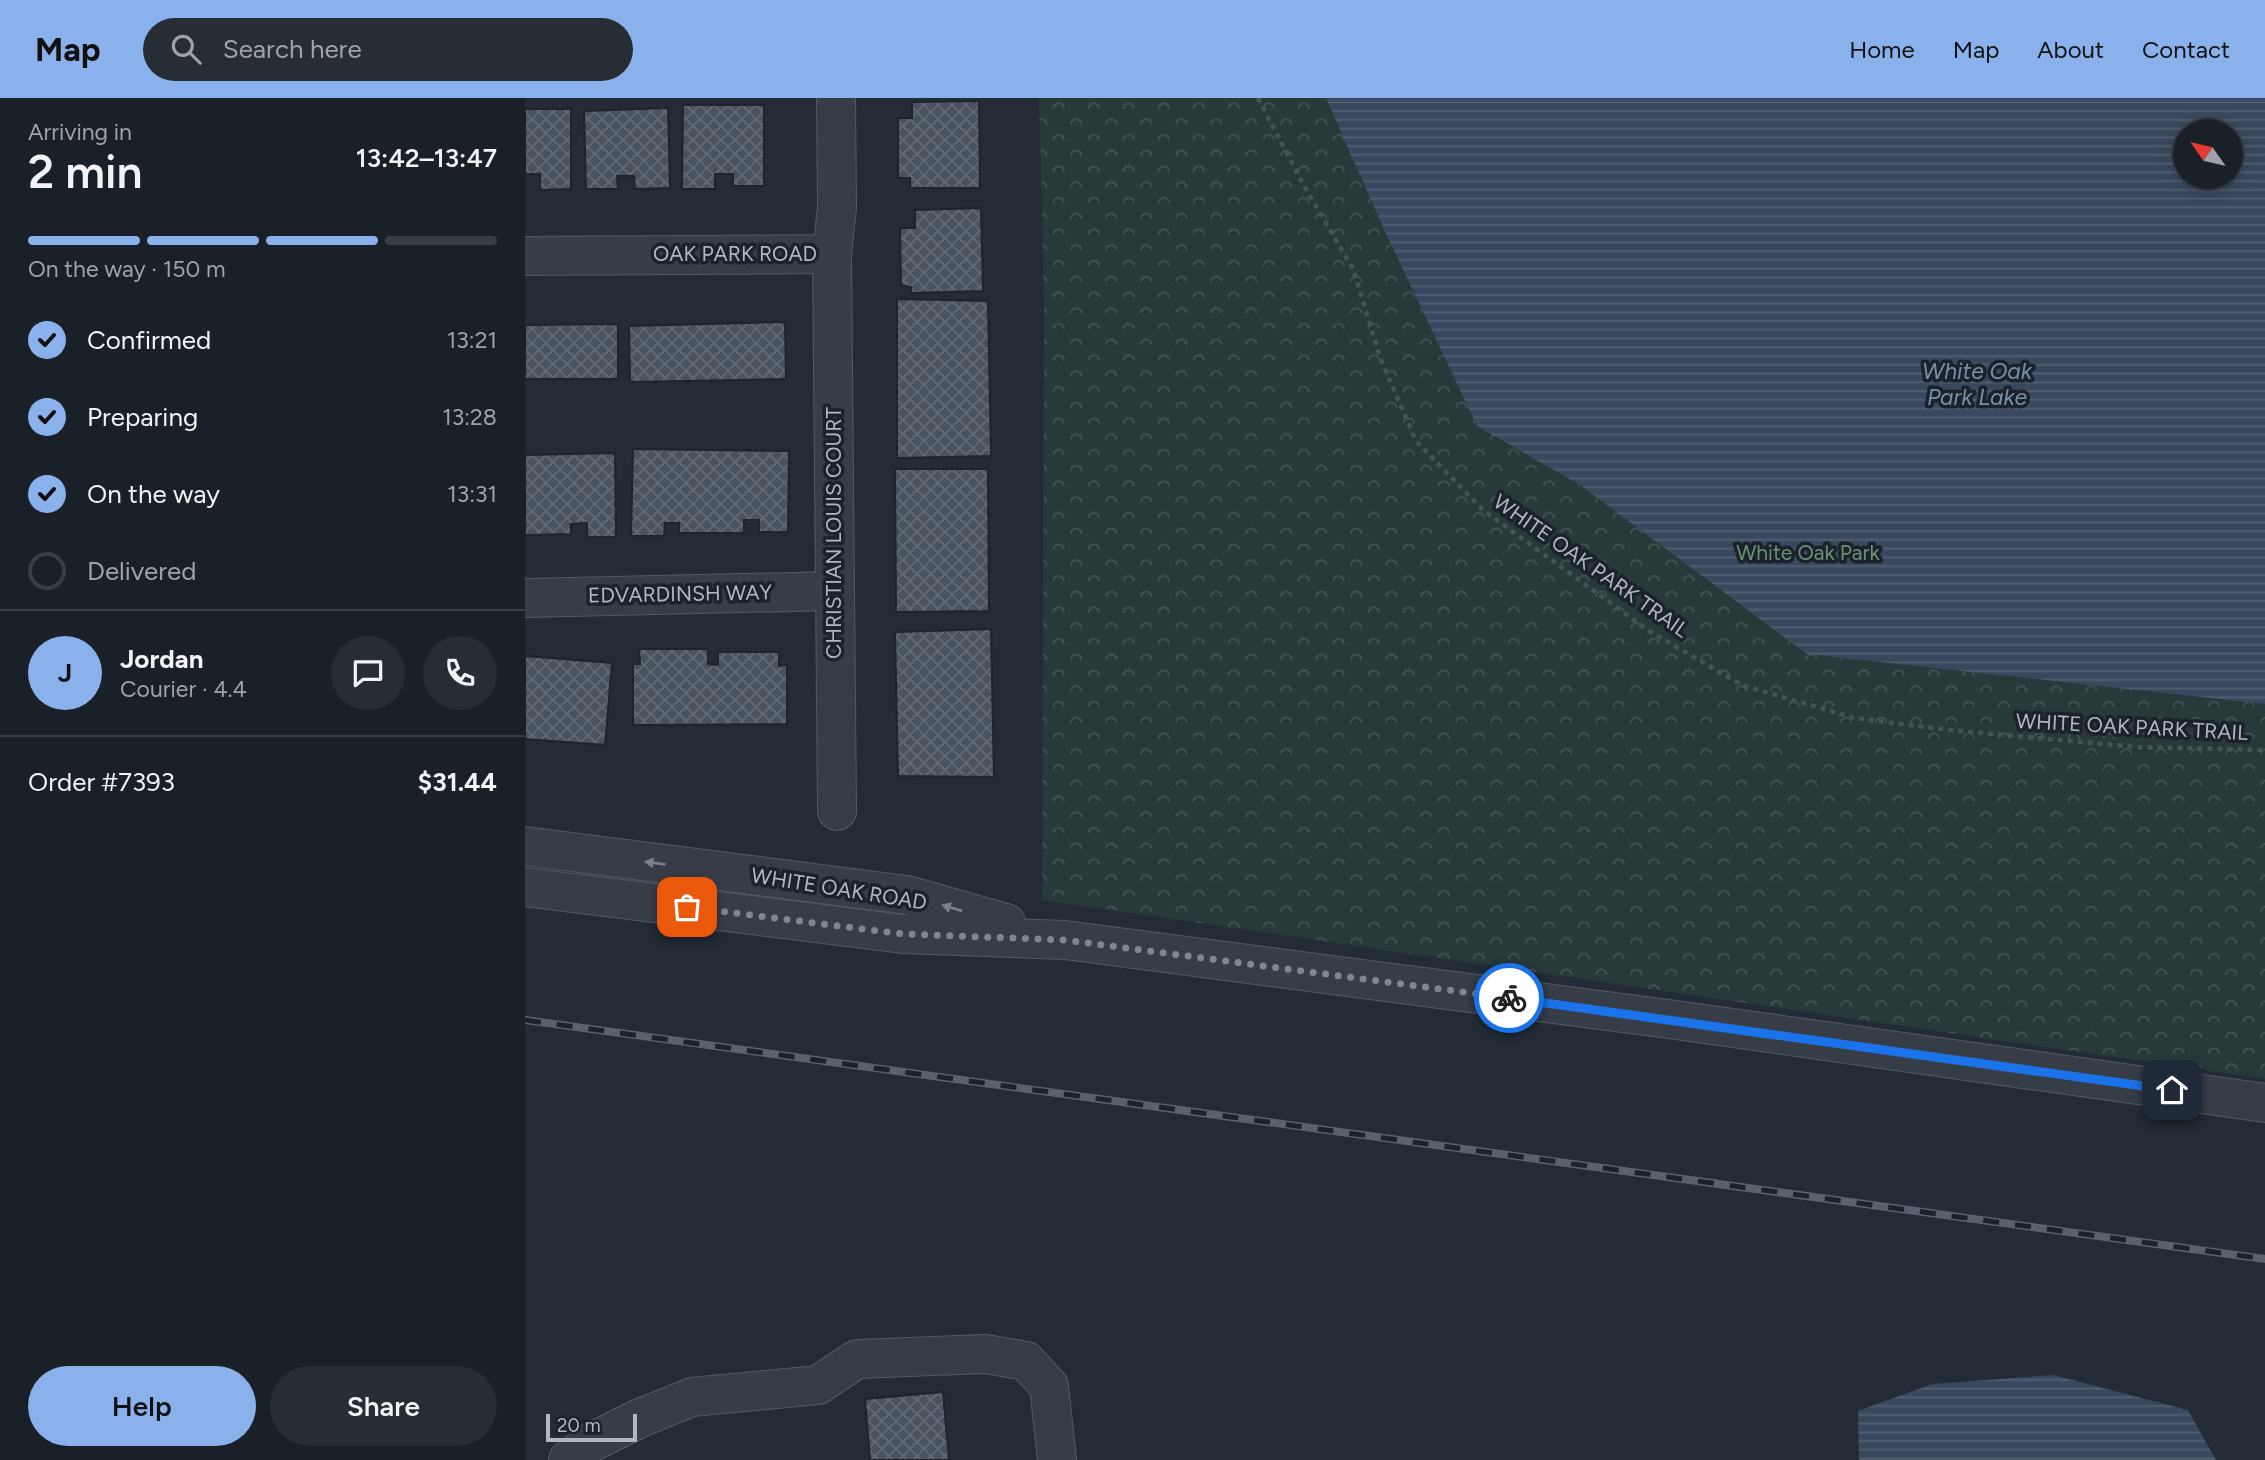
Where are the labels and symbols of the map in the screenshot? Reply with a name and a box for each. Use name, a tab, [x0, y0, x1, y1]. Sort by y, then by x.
north arrow	[2173, 119, 2243, 189]
street label: OAK PARK ROAD	[653, 241, 817, 266]
water label: White Oak Park Lake	[1922, 357, 2033, 411]
street label: CHRISTIAN LOUIS COURT	[821, 407, 846, 659]
street label: WHITE OAK PARK TRAIL	[1489, 489, 1694, 643]
park label: White Oak Park	[1736, 540, 1881, 565]
street label: EDVARDINSH WAY	[588, 579, 773, 608]
street label: WHITE OAK PARK TRAIL	[2015, 708, 2249, 745]
one-way arrow	[644, 857, 666, 868]
street label: WHITE OAK ROAD	[749, 862, 929, 915]
pin	[657, 877, 717, 937]
one-way arrow	[941, 902, 962, 912]
courier	[1474, 963, 1544, 1033]
pin	[2142, 1060, 2202, 1120]
scale bar	[546, 1411, 637, 1443]

